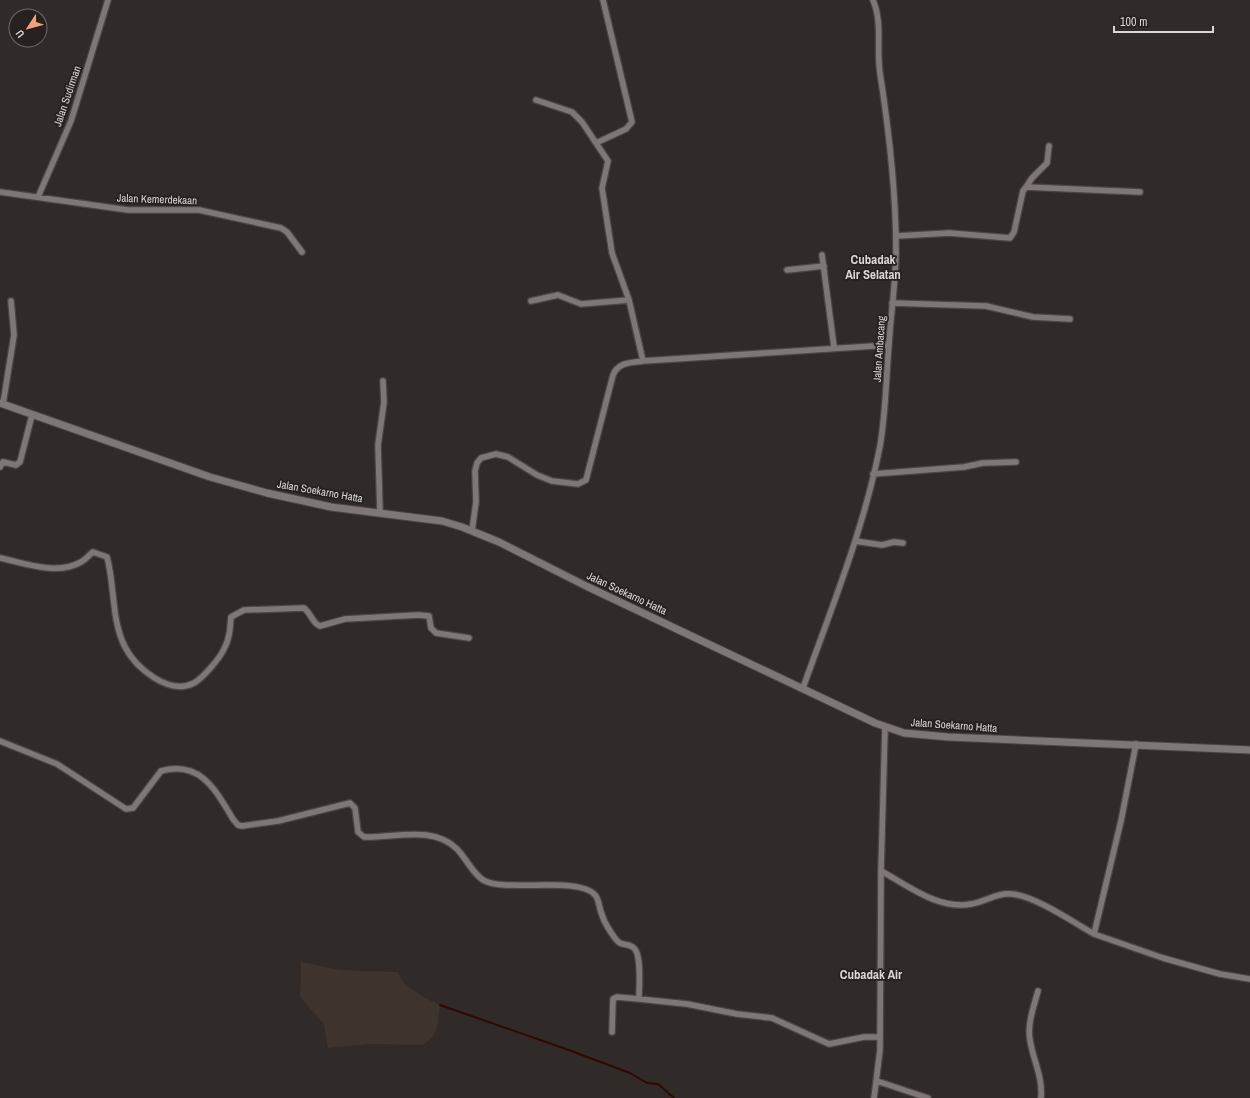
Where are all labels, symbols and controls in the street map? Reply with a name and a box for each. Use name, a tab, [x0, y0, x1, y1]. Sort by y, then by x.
north arrow	[8, 8, 48, 48]
scale bar	[1114, 8, 1213, 34]
text: 100 m	[1120, 14, 1147, 30]
text: U	[12, 27, 27, 41]
street label: Jalan Sudirman	[50, 64, 84, 128]
street label: Jalan Kemerdekaan	[117, 191, 197, 207]
district label: Cubadak Air Selatan	[845, 251, 901, 283]
street label: Jalan Ambacang	[870, 315, 888, 383]
street label: Jalan Soekarno Hatta	[276, 477, 364, 505]
street label: Jalan Soekarno Hatta	[585, 568, 669, 618]
street label: Jalan Soekarno Hatta	[910, 715, 998, 735]
district label: Cubadak Air	[840, 966, 903, 983]

